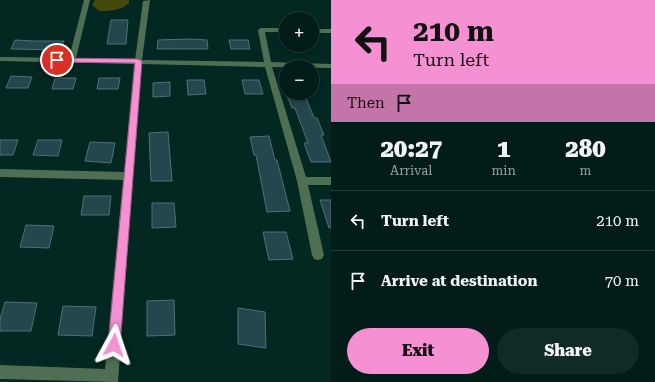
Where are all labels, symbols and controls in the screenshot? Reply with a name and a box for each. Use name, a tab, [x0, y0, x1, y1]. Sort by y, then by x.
map controls	[279, 12, 319, 100]
button: +	[279, 12, 319, 52]
text: 210 m	[413, 15, 494, 48]
icon: left	[347, 16, 399, 68]
pin	[40, 43, 74, 77]
icon: arrive	[46, 49, 68, 71]
text: Turn left	[413, 49, 489, 70]
button: −	[279, 60, 319, 100]
icon: arrive	[393, 92, 415, 114]
text: Then	[347, 94, 385, 112]
text: 20:27	[380, 135, 442, 163]
text: 1	[497, 135, 510, 163]
text: 280	[565, 135, 606, 163]
text: Arrival	[390, 163, 432, 178]
text: min	[491, 163, 516, 178]
text: m	[579, 163, 591, 178]
icon: left	[347, 210, 369, 232]
text: Turn left	[381, 212, 449, 230]
text: 210 m	[596, 212, 639, 230]
icon: arrive	[347, 270, 369, 292]
text: Arrive at destination	[381, 272, 537, 290]
text: 70 m	[605, 272, 639, 290]
position arrow	[93, 324, 135, 366]
button: Exit	[347, 328, 489, 374]
button: Share	[497, 328, 639, 374]

